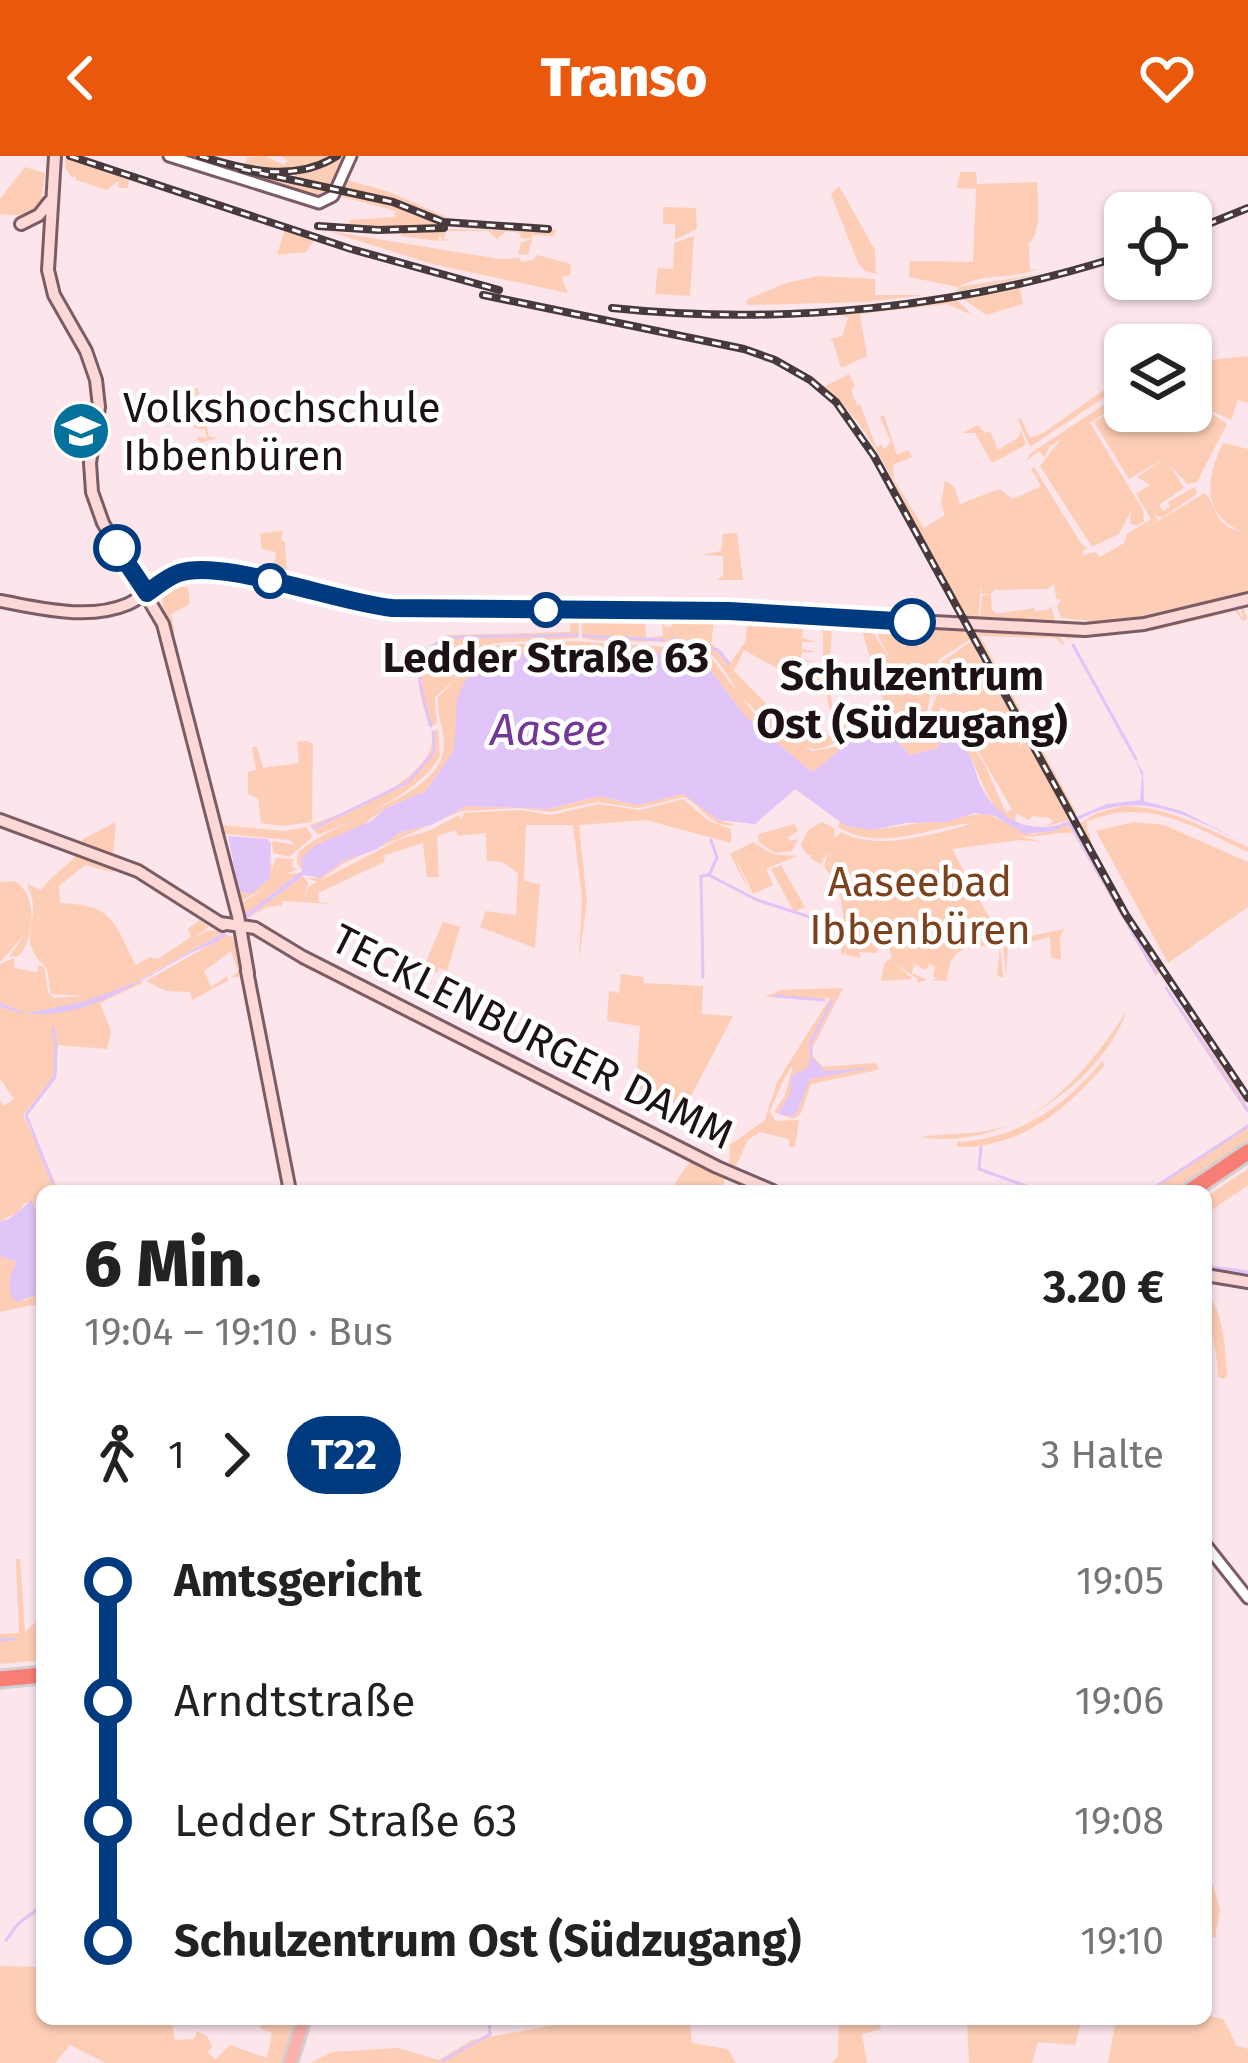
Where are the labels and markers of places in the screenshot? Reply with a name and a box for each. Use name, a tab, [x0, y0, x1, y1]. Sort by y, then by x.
place label: Volkshochschule Ibbenbüren	[123, 383, 441, 481]
school or university icon: Volkshochschule Ibbenbüren	[50, 400, 112, 462]
unlabelled marker	[95, 526, 139, 570]
unlabelled marker	[254, 565, 286, 597]
marker: Ledder Straße 63	[530, 594, 562, 626]
marker: Schulzentrum Ost (Südzugang)	[890, 600, 934, 644]
place label: Ledder Straße 63	[383, 633, 709, 683]
place label: Schulzentrum Ost (Südzugang)	[756, 651, 1068, 749]

